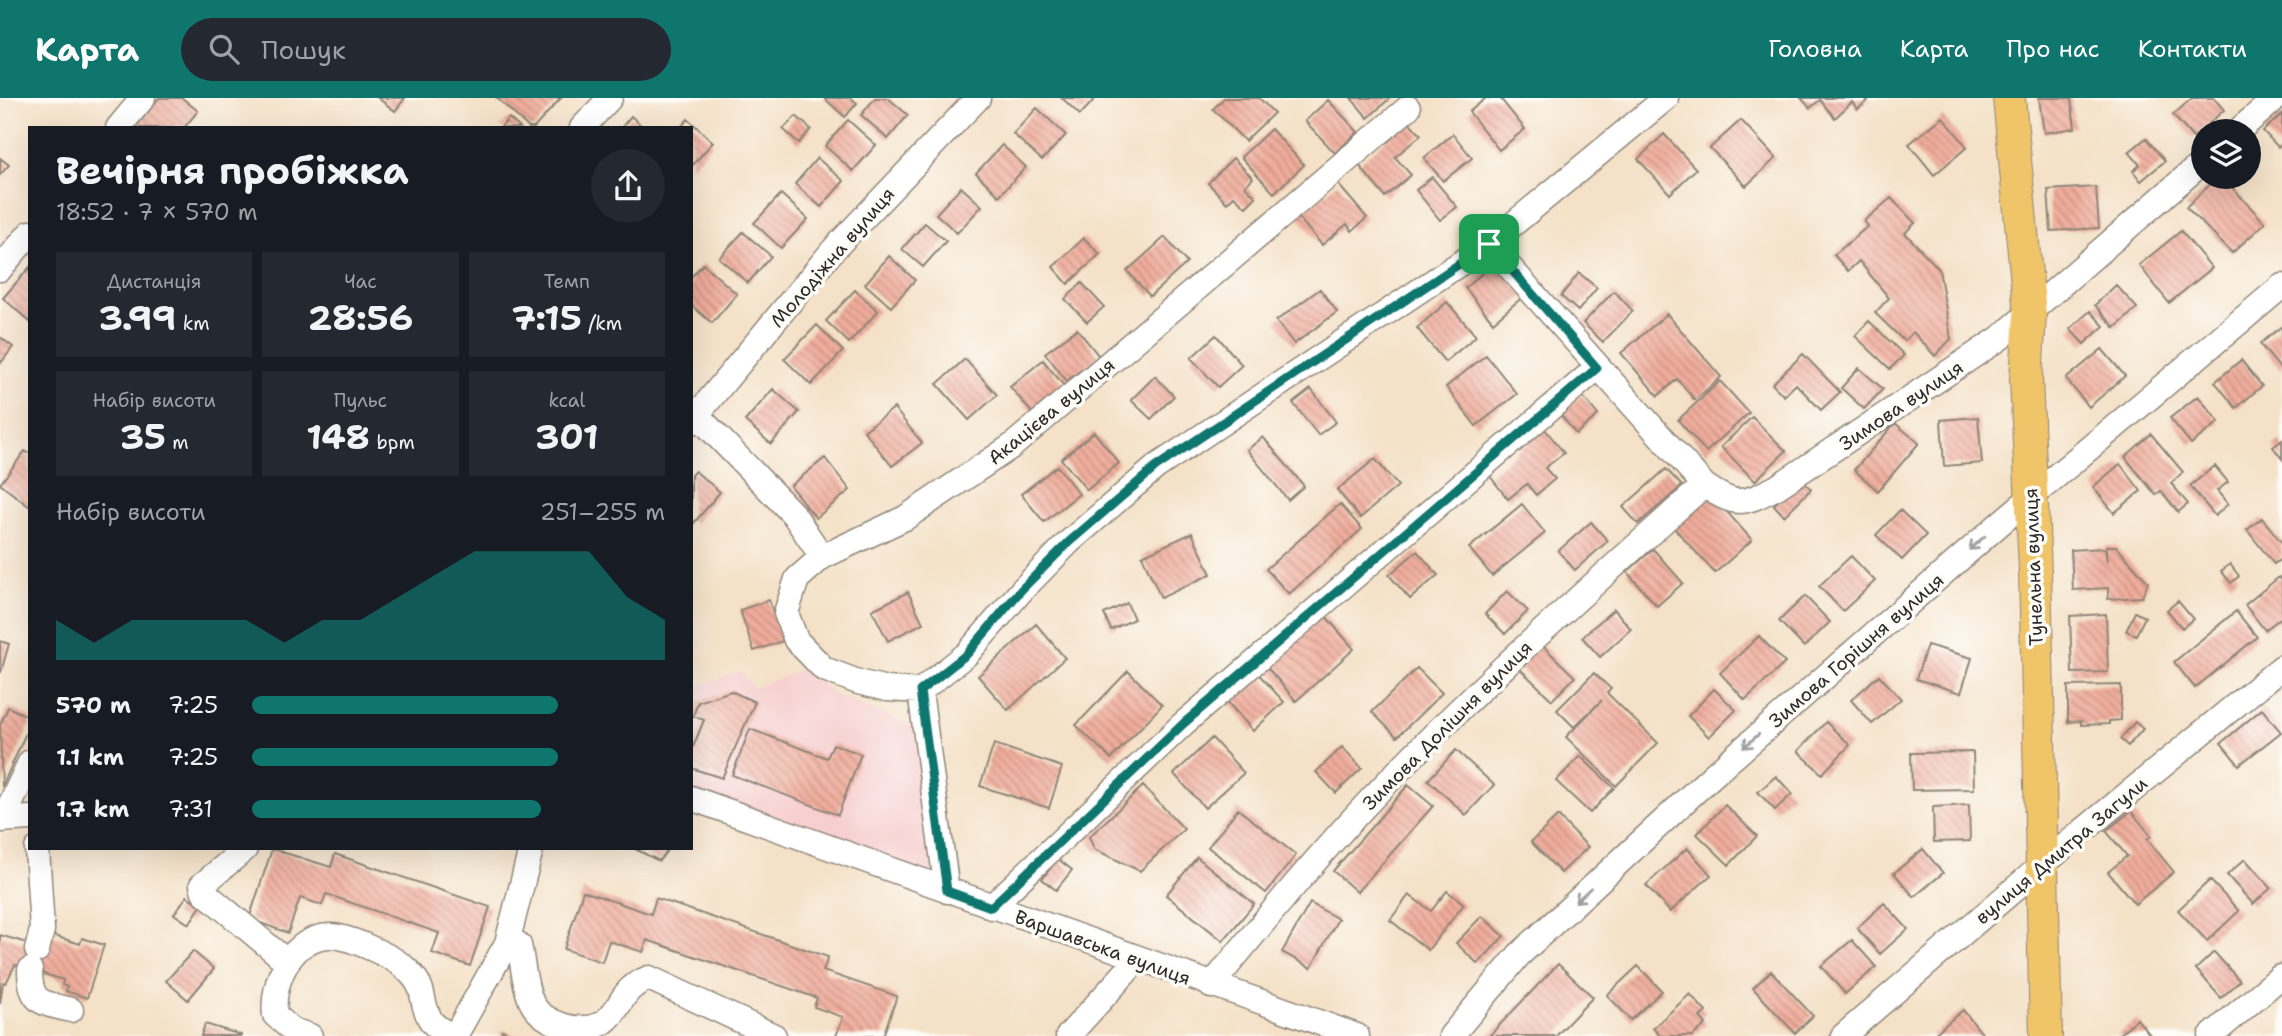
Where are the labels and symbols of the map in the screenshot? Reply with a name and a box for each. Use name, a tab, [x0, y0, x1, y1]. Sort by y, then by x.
street label: Молодіжна вулиця	[765, 182, 900, 333]
pin	[1459, 214, 1519, 274]
street label: Акацієва вулиця	[983, 352, 1120, 470]
street label: Зимова вулиця	[1834, 355, 1968, 456]
street label: Тунельна вулиця	[2018, 488, 2049, 646]
one-way arrow	[1969, 535, 1987, 551]
street label: Зимова Горішня вулиця	[1764, 567, 1949, 733]
street label: Зимова Долішня вулиця	[1357, 635, 1538, 816]
one-way arrow	[1742, 733, 1760, 749]
street label: вулиця Дмитра Загули	[1970, 771, 2153, 930]
one-way arrow	[1575, 887, 1592, 904]
street label: Варшавська вулиця	[1012, 904, 1194, 991]

